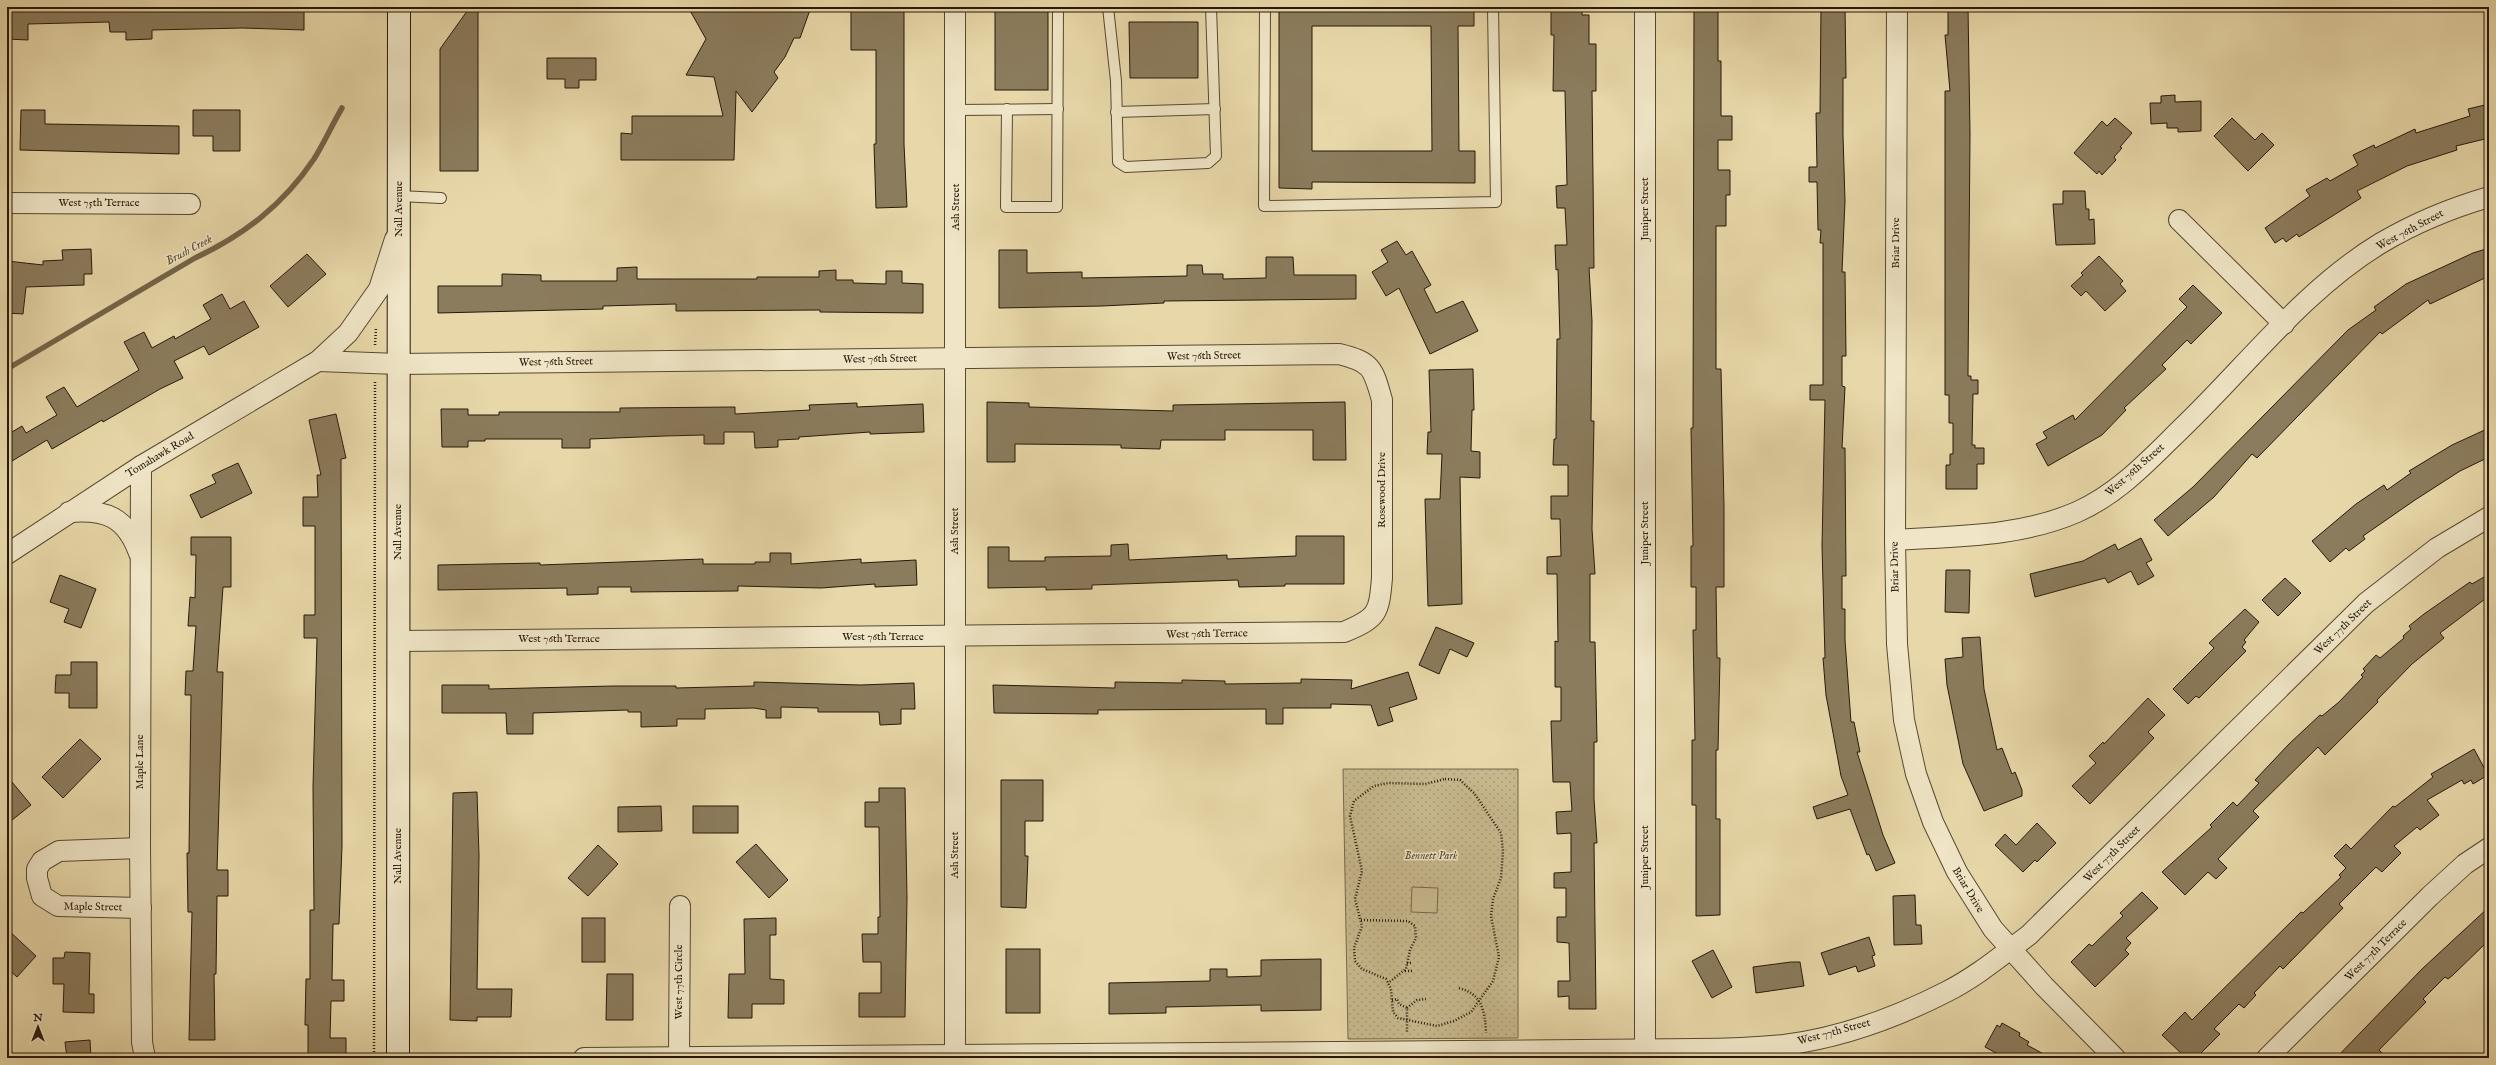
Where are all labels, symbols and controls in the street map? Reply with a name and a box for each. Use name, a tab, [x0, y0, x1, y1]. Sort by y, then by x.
street label: Juniper Street	[1638, 177, 1652, 243]
street label: Nall Avenue	[392, 181, 406, 237]
street label: Ash Street	[949, 183, 963, 231]
street label: West 75th Terrace	[59, 196, 139, 210]
street label: West 76th Street	[2374, 206, 2446, 254]
street label: Briar Drive	[1889, 217, 1903, 269]
water label: Brush Creek	[163, 231, 215, 269]
street label: West 76th Street	[1167, 348, 1241, 364]
street label: West 76th Street	[843, 351, 917, 367]
street label: West 76th Street	[519, 354, 593, 370]
street label: Tomahawk Road	[123, 429, 197, 481]
street label: West 76th Street	[2102, 440, 2168, 500]
street label: Rosewood Drive	[1375, 452, 1389, 528]
street label: Juniper Street	[1638, 501, 1652, 567]
street label: Nall Avenue	[391, 504, 405, 560]
street label: Ash Street	[948, 507, 962, 555]
street label: Briar Drive	[1888, 541, 1902, 593]
street label: West 77th Street	[2311, 596, 2375, 658]
street label: West 76th Terrace	[1166, 626, 1248, 642]
street label: West 76th Terrace	[842, 630, 924, 644]
street label: West 76th Terrace	[518, 632, 600, 646]
street label: Maple Lane	[133, 735, 147, 789]
street label: West 77th Street	[2081, 822, 2144, 885]
street label: Juniper Street	[1638, 825, 1652, 891]
street label: Nall Avenue	[391, 828, 405, 884]
street label: Ash Street	[948, 831, 962, 879]
park label: Bennett Park	[1405, 849, 1458, 863]
street label: Briar Drive	[1949, 865, 1987, 915]
street label: Maple Street	[64, 899, 123, 915]
street label: West 77th Terrace	[2342, 916, 2410, 984]
street label: West 77th Circle	[672, 945, 686, 1019]
north arrow	[18, 1007, 58, 1047]
text: N	[32, 1011, 43, 1025]
street label: West 77th Street	[1796, 1016, 1872, 1048]

